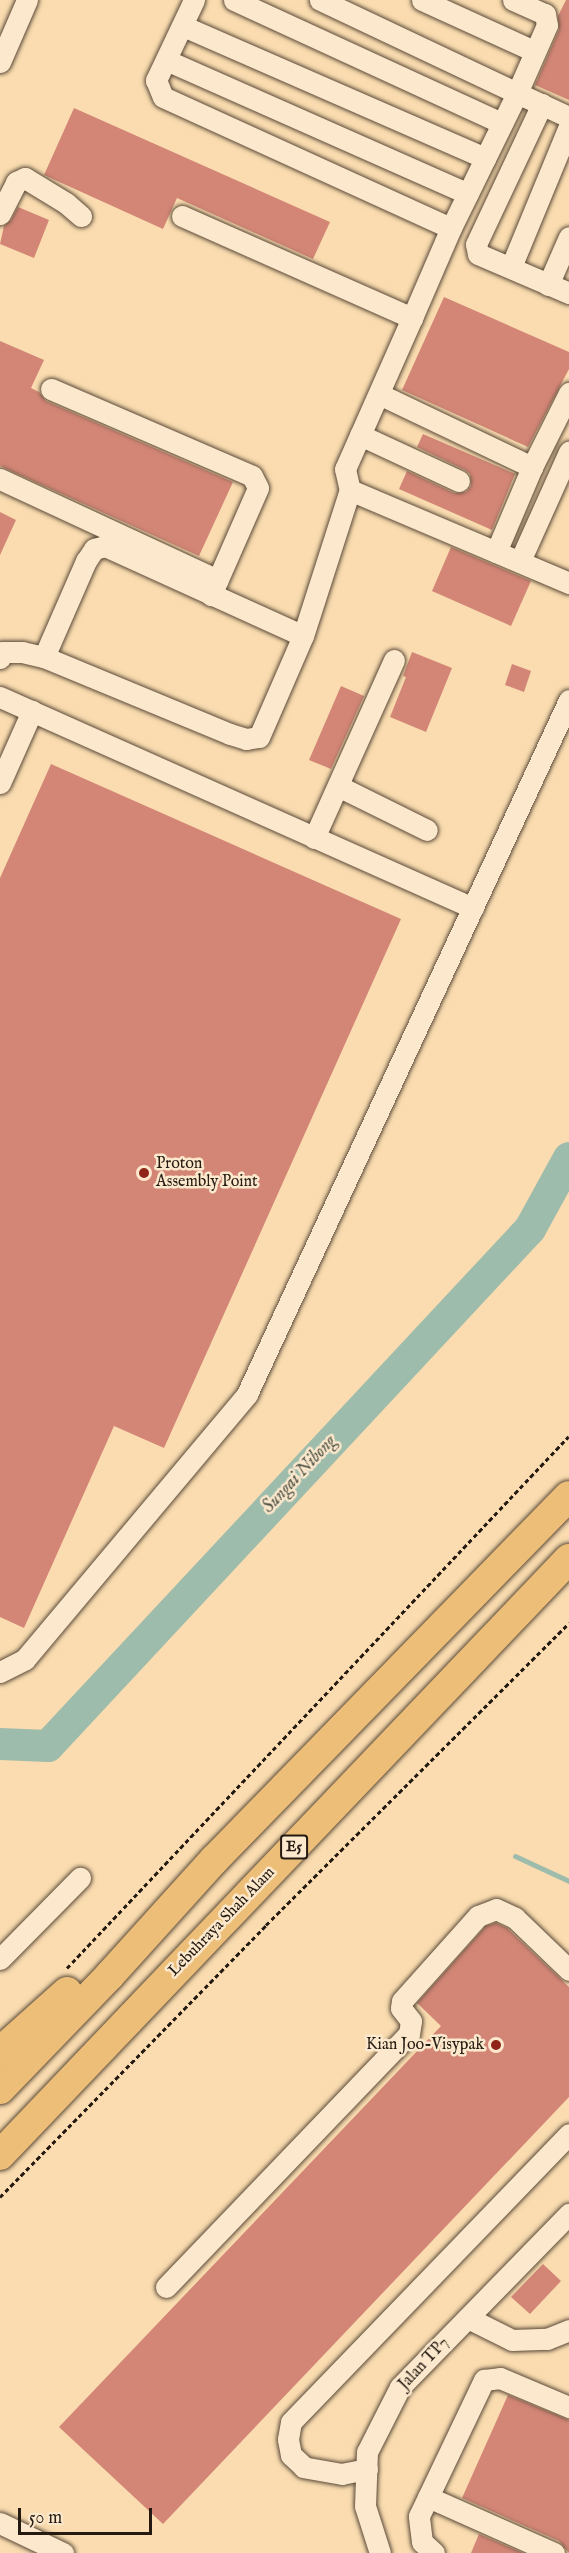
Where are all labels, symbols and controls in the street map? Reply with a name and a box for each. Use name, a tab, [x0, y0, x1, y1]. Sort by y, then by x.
place label: Proton Assembly Point	[156, 1154, 257, 1192]
marker: Proton Assembly Point	[137, 1166, 151, 1180]
water label: Sungai Nibong	[259, 1432, 341, 1518]
road number: E5	[279, 1835, 309, 1859]
street label: Lebuhraya Shah Alam	[165, 1863, 279, 1981]
place label: Kian Joo-Visypak	[366, 2035, 484, 2055]
marker: Kian Joo-Visypak	[489, 2038, 503, 2052]
street label: Jalan TP7	[395, 2334, 453, 2394]
scale bar	[21, 2496, 154, 2534]
text: 50 m	[29, 2507, 62, 2530]

